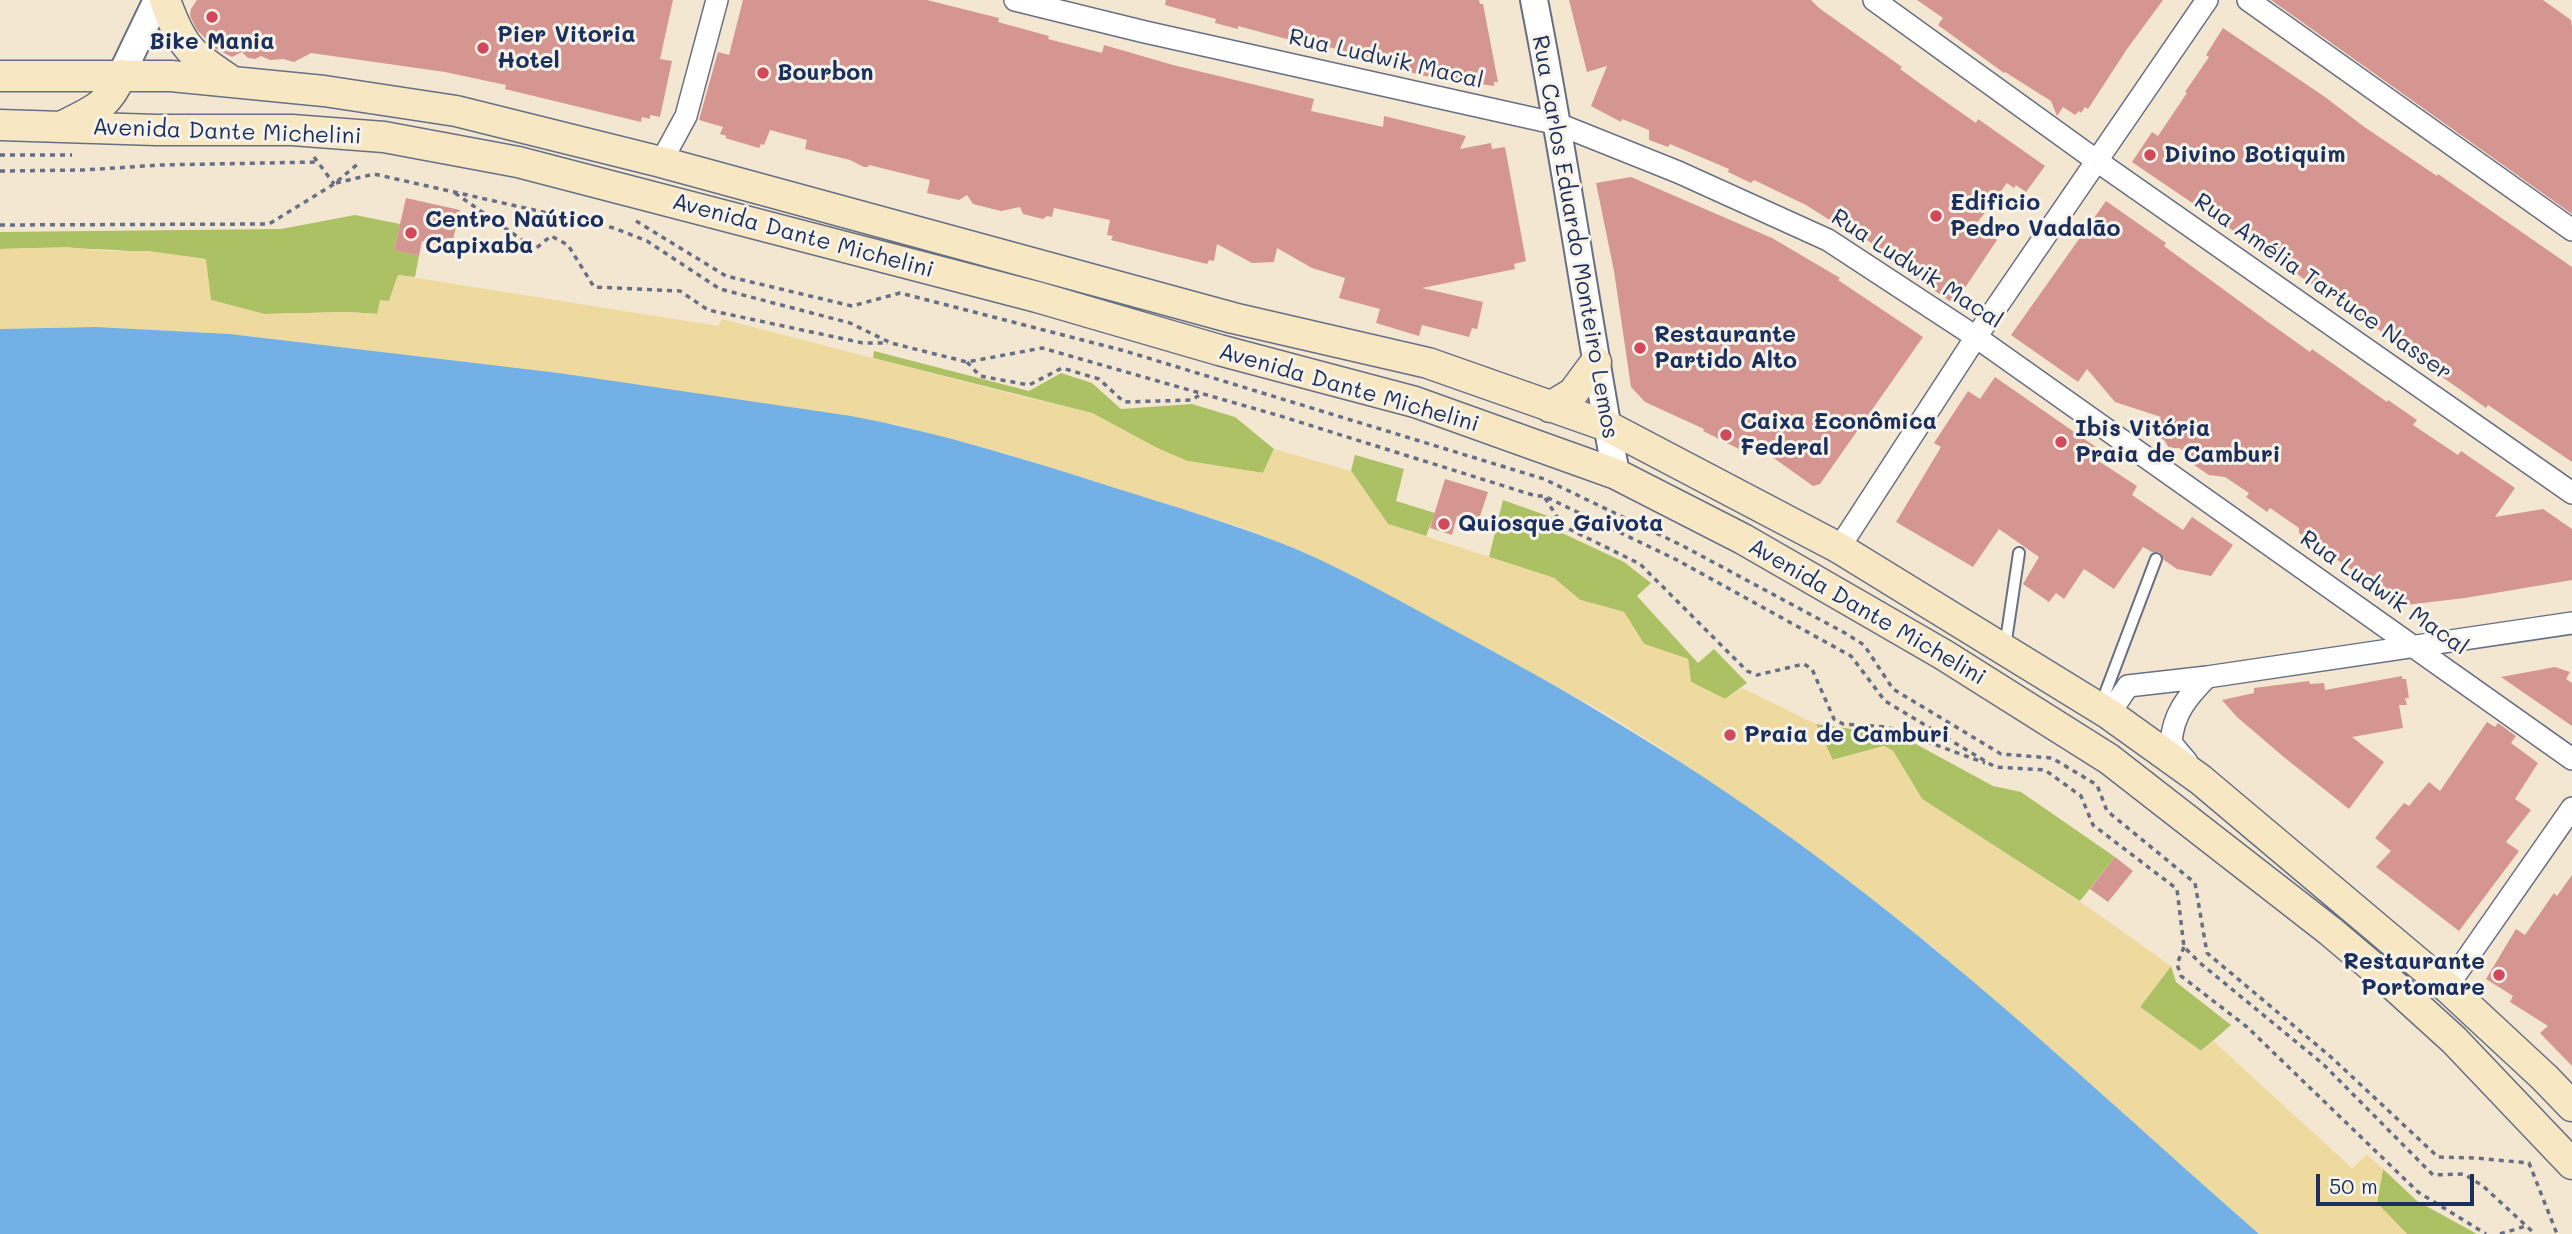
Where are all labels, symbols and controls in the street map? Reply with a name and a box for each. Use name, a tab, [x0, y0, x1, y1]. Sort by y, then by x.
marker: Bike Mania	[204, 9, 220, 25]
place label: Pier Vitoria Hotel	[497, 21, 636, 75]
street label: Rua Ludwik Macal	[1286, 23, 1486, 95]
place label: Bike Mania	[149, 28, 275, 56]
street label: Rua Carlos Eduardo Monteiro Lemos	[1526, 33, 1624, 441]
marker: Pier Vitoria Hotel	[475, 40, 491, 56]
place label: Bourbon	[777, 59, 873, 87]
marker: Bourbon	[755, 65, 771, 81]
street label: Avenida Dante Michelini	[92, 114, 362, 150]
place label: Divino Botiquim	[2164, 141, 2345, 169]
marker: Divino Botiquim	[2142, 147, 2158, 163]
street label: Rua Amélia Tartuce Nasser	[2189, 187, 2457, 387]
street label: Avenida Dante Michelini	[669, 188, 937, 284]
place label: Edificio Pedro Vadalão	[1950, 189, 2121, 243]
street label: Rua Ludwik Macal	[1826, 203, 2008, 335]
place label: Centro Naútico Capixaba	[425, 206, 604, 260]
marker: Edificio Pedro Vadalão	[1928, 208, 1944, 224]
marker: Centro Naútico Capixaba	[403, 225, 419, 241]
place label: Restaurante Partido Alto	[1654, 321, 1797, 375]
street label: Avenida Dante Michelini	[1216, 338, 1482, 438]
marker: Restaurante Partido Alto	[1632, 340, 1648, 356]
place label: Caixa Econômica Federal	[1740, 408, 1937, 462]
place label: Ibis Vitória Praia de Camburi	[2075, 415, 2281, 469]
marker: Caixa Econômica Federal	[1718, 427, 1734, 443]
marker: Ibis Vitória Praia de Camburi	[2053, 434, 2069, 450]
place label: Quiosque Gaivota	[1458, 510, 1663, 538]
marker: Quiosque Gaivota	[1436, 516, 1452, 532]
street label: Rua Ludwik Macal	[2295, 525, 2473, 661]
street label: Avenida Dante Michelini	[1743, 533, 1991, 691]
place label: Praia de Camburi	[1744, 721, 1950, 749]
marker: Praia de Camburi	[1722, 727, 1738, 743]
place label: Restaurante Portomare	[2343, 948, 2485, 1002]
marker: Restaurante Portomare	[2491, 967, 2507, 983]
scale bar	[2320, 1160, 2478, 1204]
text: 50 m	[2329, 1172, 2378, 1199]

